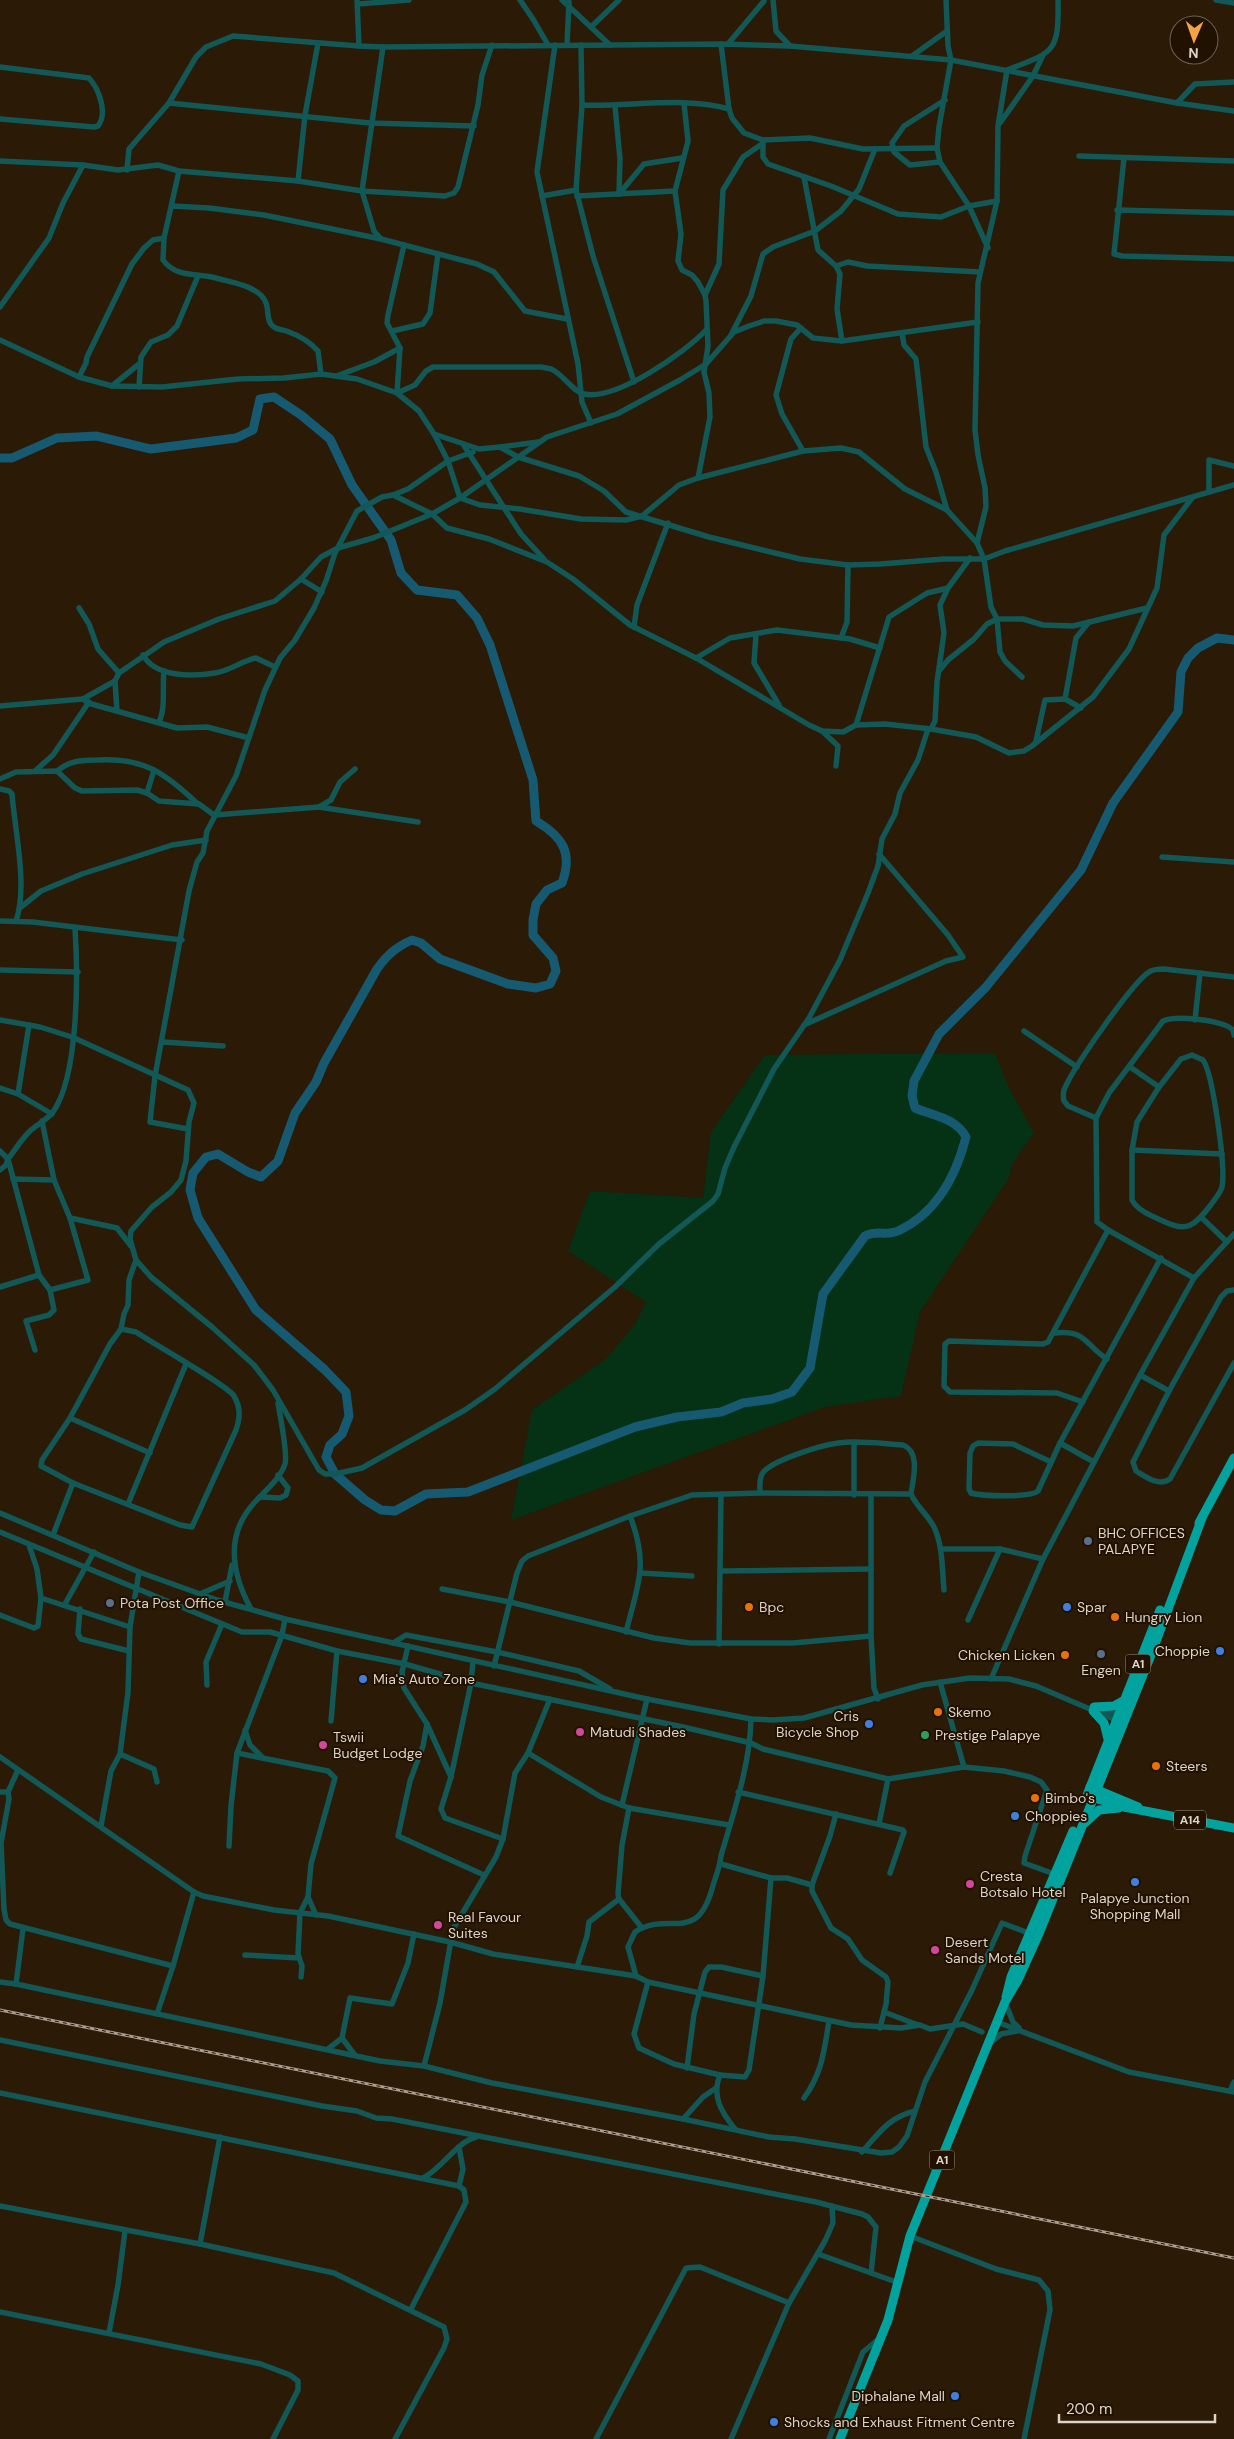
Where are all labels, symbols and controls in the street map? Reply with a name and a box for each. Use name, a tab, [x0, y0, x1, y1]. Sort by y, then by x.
north arrow	[1169, 15, 1219, 65]
text: N	[1188, 44, 1199, 62]
place label: BHC OFFICES PALAPYE	[1098, 1524, 1185, 1558]
marker: BHC OFFICES PALAPYE	[1082, 1535, 1094, 1547]
place label: Pota Post Office	[120, 1594, 224, 1612]
marker: Pota Post Office	[104, 1597, 116, 1609]
place label: Bpc	[759, 1598, 784, 1616]
place label: Spar	[1077, 1598, 1107, 1616]
marker: Bpc	[743, 1601, 755, 1613]
marker: Spar	[1061, 1601, 1073, 1613]
place label: Hungry Lion	[1125, 1608, 1202, 1626]
marker: Hungry Lion	[1109, 1611, 1121, 1623]
place label: Choppie	[1155, 1642, 1210, 1660]
marker: Choppie	[1214, 1645, 1226, 1657]
place label: Chicken Licken	[958, 1646, 1055, 1664]
marker: Engen	[1095, 1648, 1107, 1660]
marker: Chicken Licken	[1059, 1649, 1071, 1661]
road number: A1	[1126, 1655, 1150, 1674]
place label: Engen	[1081, 1661, 1121, 1679]
place label: Mia's Auto Zone	[373, 1670, 475, 1688]
marker: Mia's Auto Zone	[357, 1673, 369, 1685]
place label: Skemo	[948, 1703, 991, 1721]
marker: Skemo	[932, 1706, 944, 1718]
place label: Cris Bicycle Shop	[776, 1707, 859, 1741]
marker: Cris Bicycle Shop	[863, 1718, 875, 1730]
place label: Matudi Shades	[590, 1723, 686, 1741]
marker: Matudi Shades	[574, 1726, 586, 1738]
place label: Prestige Palapye	[935, 1726, 1040, 1744]
place label: Tswii Budget Lodge	[333, 1728, 422, 1762]
marker: Prestige Palapye	[919, 1729, 931, 1741]
marker: Tswii Budget Lodge	[317, 1739, 329, 1751]
place label: Steers	[1166, 1757, 1208, 1775]
marker: Steers	[1150, 1760, 1162, 1772]
place label: Bimbo's	[1045, 1789, 1095, 1807]
marker: Bimbo's	[1029, 1792, 1041, 1804]
place label: Choppies	[1025, 1807, 1087, 1825]
marker: Choppies	[1009, 1810, 1021, 1822]
road number: A14	[1174, 1810, 1206, 1830]
place label: Cresta Botsalo Hotel	[980, 1867, 1066, 1901]
marker: Palapye Junction Shopping Mall	[1129, 1876, 1141, 1888]
marker: Cresta Botsalo Hotel	[964, 1878, 976, 1890]
place label: Palapye Junction Shopping Mall	[1080, 1889, 1190, 1923]
place label: Real Favour Suites	[448, 1908, 521, 1942]
marker: Real Favour Suites	[432, 1919, 444, 1931]
place label: Desert Sands Motel	[945, 1933, 1024, 1967]
marker: Desert Sands Motel	[929, 1944, 941, 1956]
road number: A1	[930, 2150, 954, 2170]
place label: Diphalane Mall	[851, 2387, 945, 2405]
marker: Diphalane Mall	[949, 2390, 961, 2402]
scale bar	[1059, 2392, 1215, 2424]
text: 200 m	[1066, 2399, 1112, 2419]
place label: Shocks and Exhaust Fitment Centre	[784, 2413, 1015, 2431]
marker: Shocks and Exhaust Fitment Centre	[768, 2416, 780, 2428]

